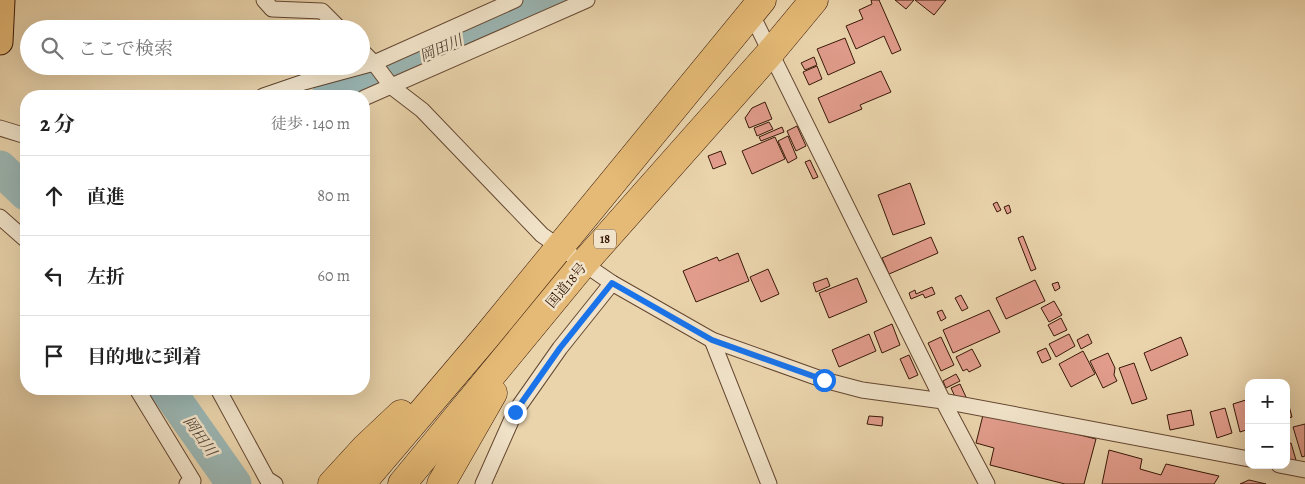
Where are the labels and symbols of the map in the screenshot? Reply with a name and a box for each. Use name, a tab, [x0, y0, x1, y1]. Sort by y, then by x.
water label: 岡田川	[416, 29, 467, 66]
road number: 18	[594, 230, 616, 248]
street label: 国道18号	[542, 259, 591, 312]
route start	[813, 369, 836, 392]
route end	[504, 401, 527, 424]
water label: 岡田川	[179, 412, 222, 462]

